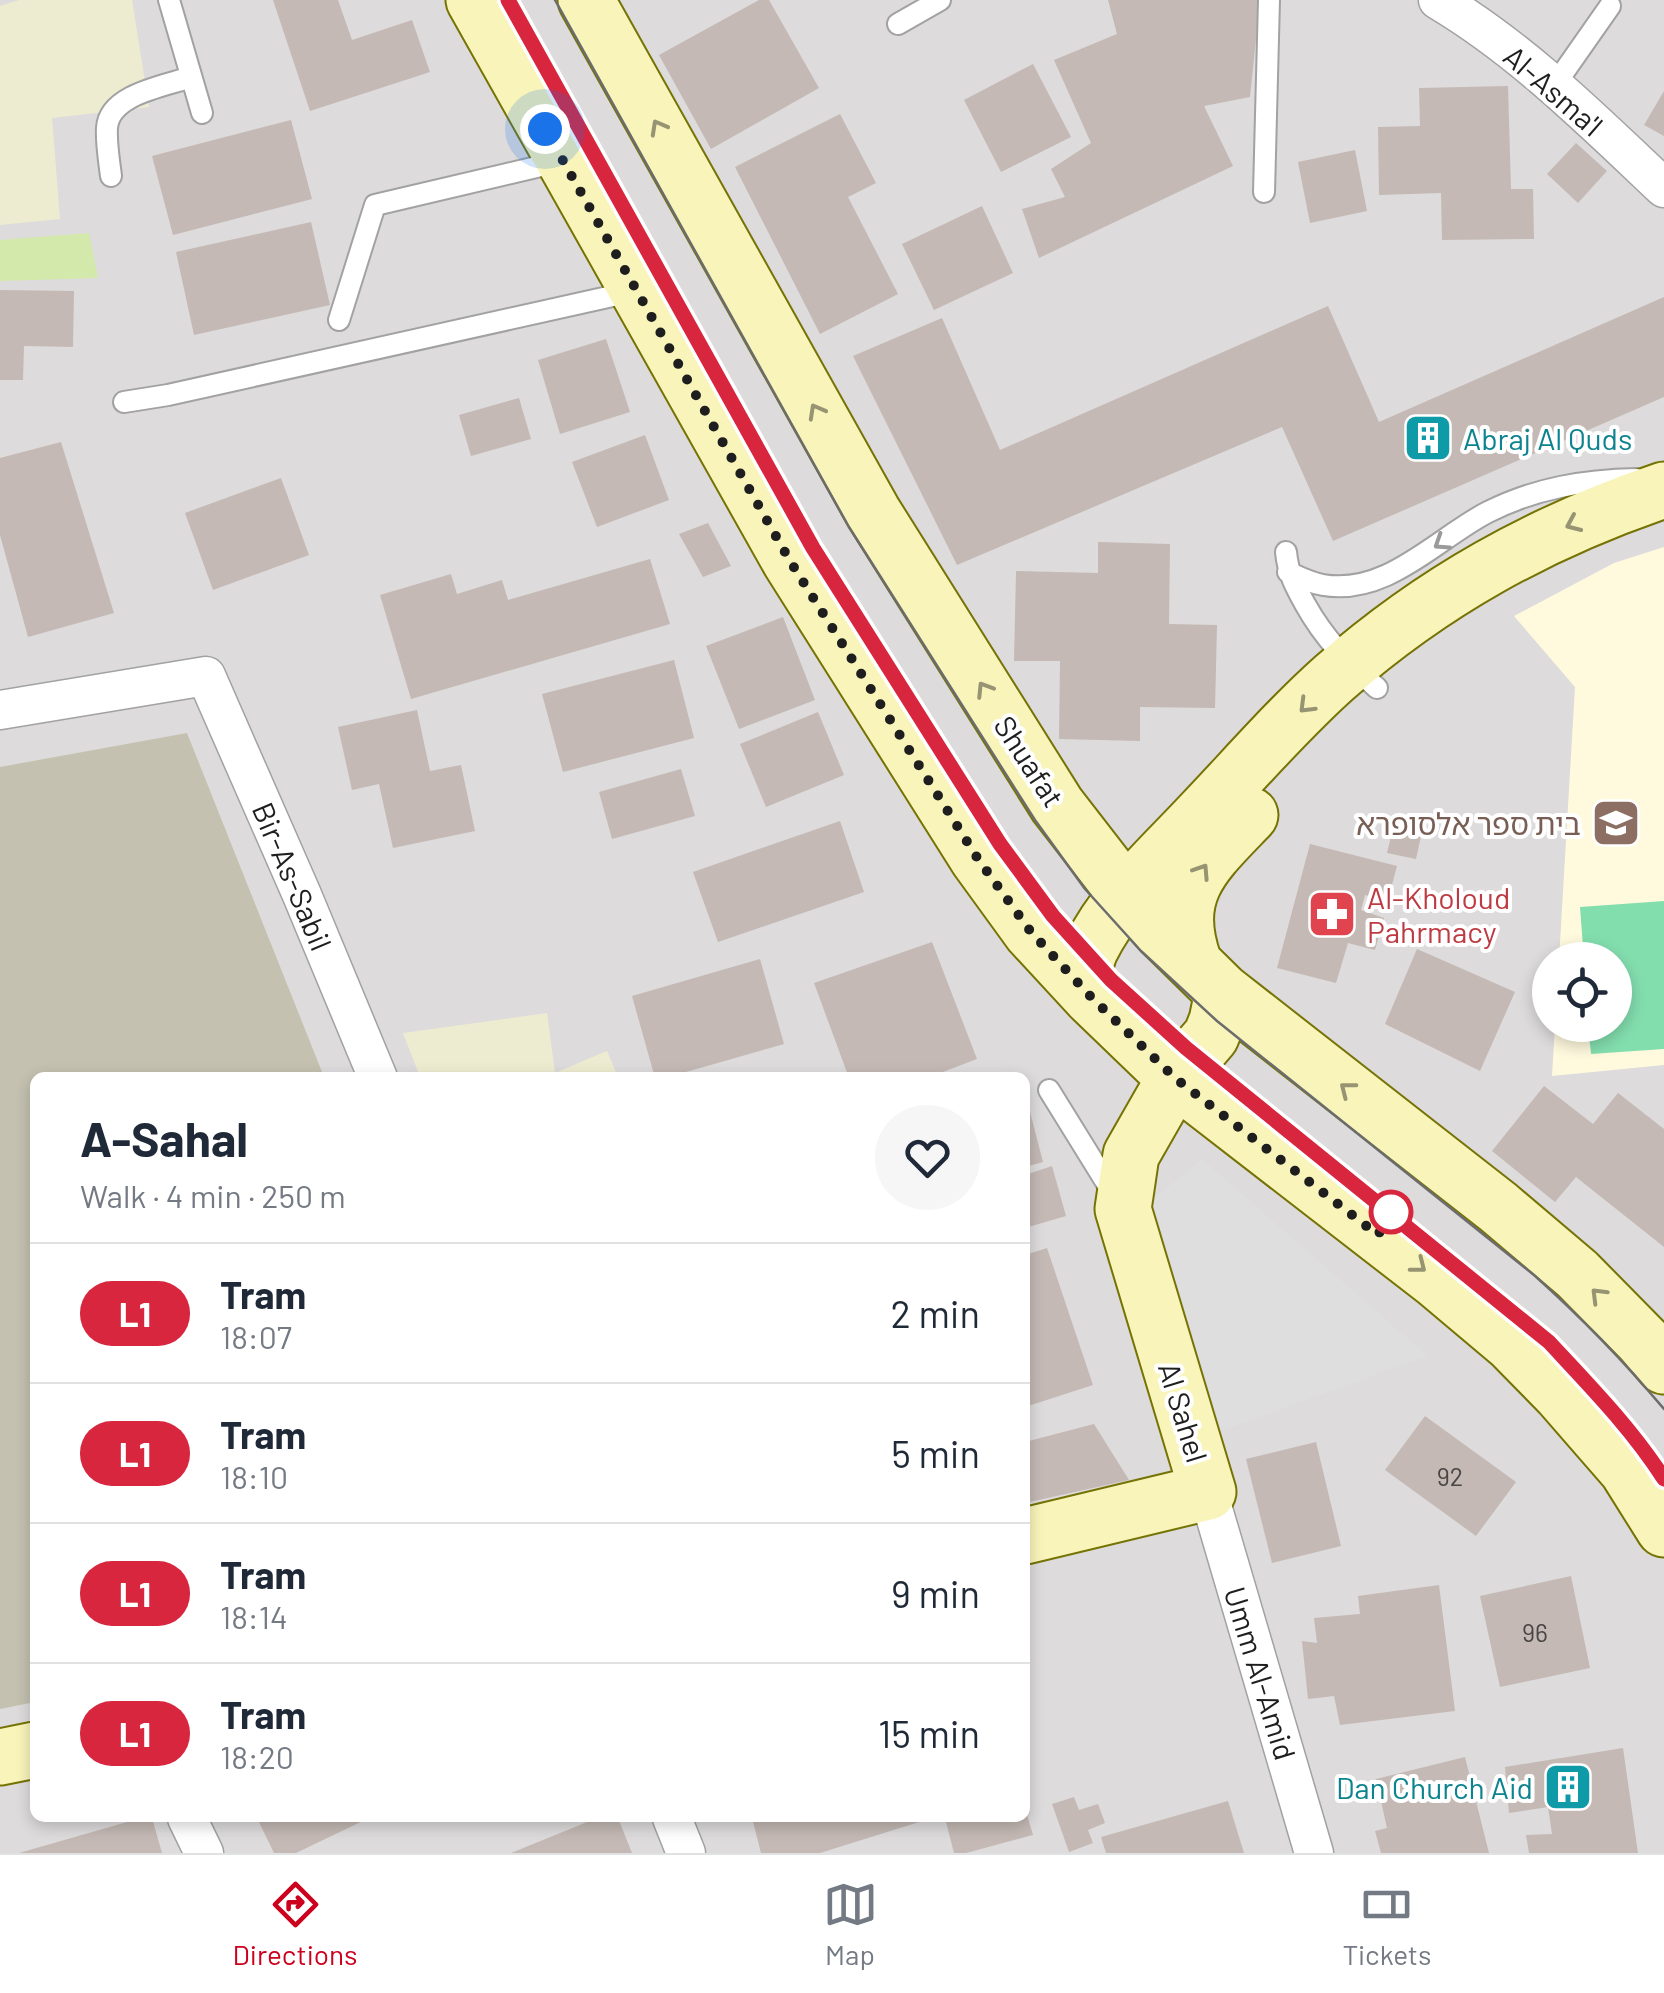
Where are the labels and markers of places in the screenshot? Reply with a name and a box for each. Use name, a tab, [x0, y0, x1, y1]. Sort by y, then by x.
building icon: Abraj Al Quds	[1402, 412, 1454, 464]
place label: Abraj Al Quds	[1463, 420, 1632, 456]
school or university icon: בית ספר אלסופרא	[1590, 797, 1642, 849]
place label: בית ספר אלסופרא	[1356, 805, 1581, 841]
place label: Al-Kholoud Pahrmacy	[1367, 879, 1510, 949]
pharmacy icon: Al-Kholoud Pahrmacy	[1306, 888, 1358, 940]
unlabelled marker	[1370, 1191, 1412, 1233]
building icon: Dan Church Aid	[1542, 1761, 1594, 1813]
place label: Dan Church Aid	[1336, 1769, 1533, 1805]

